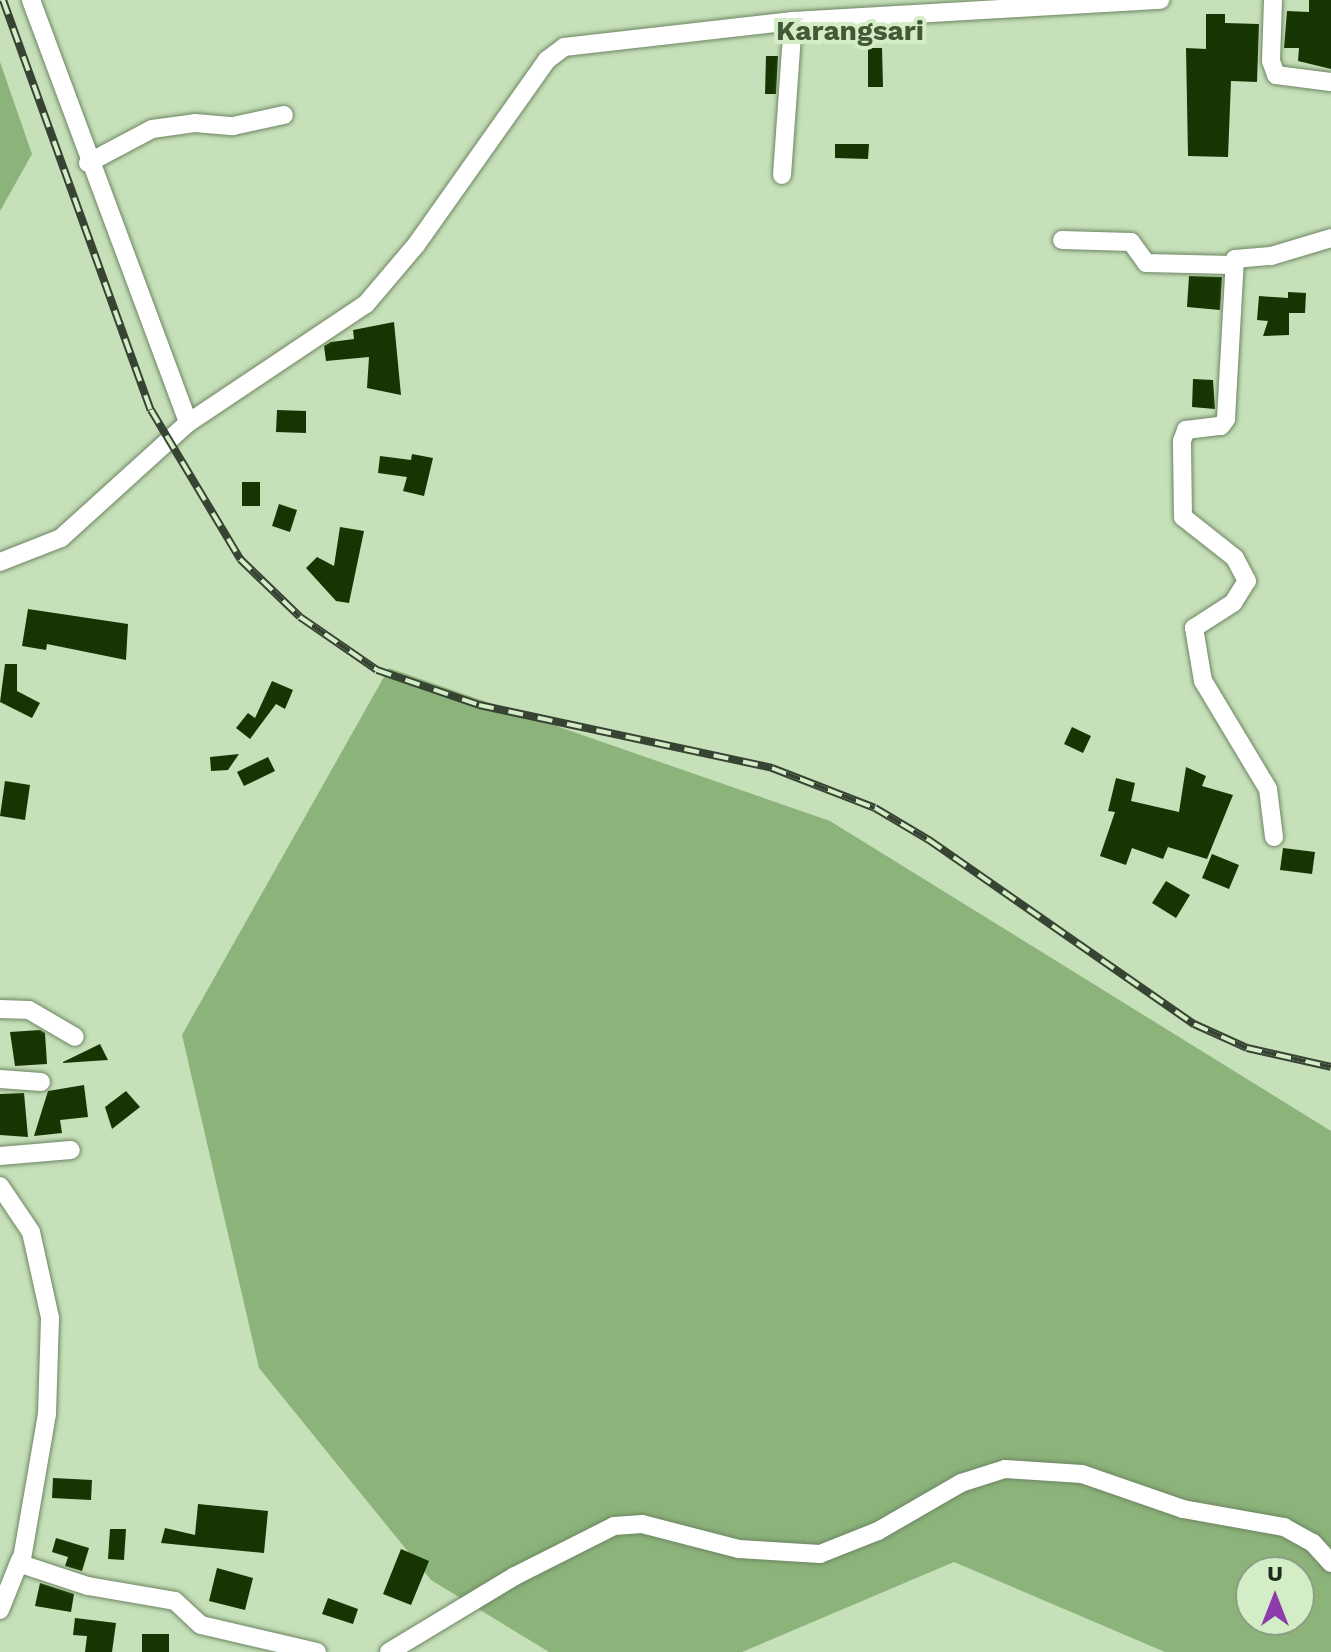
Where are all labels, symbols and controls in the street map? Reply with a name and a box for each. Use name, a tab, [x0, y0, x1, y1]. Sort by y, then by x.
district label: Karangsari	[776, 14, 924, 48]
north arrow	[1235, 1556, 1315, 1636]
text: U	[1267, 1561, 1283, 1586]

